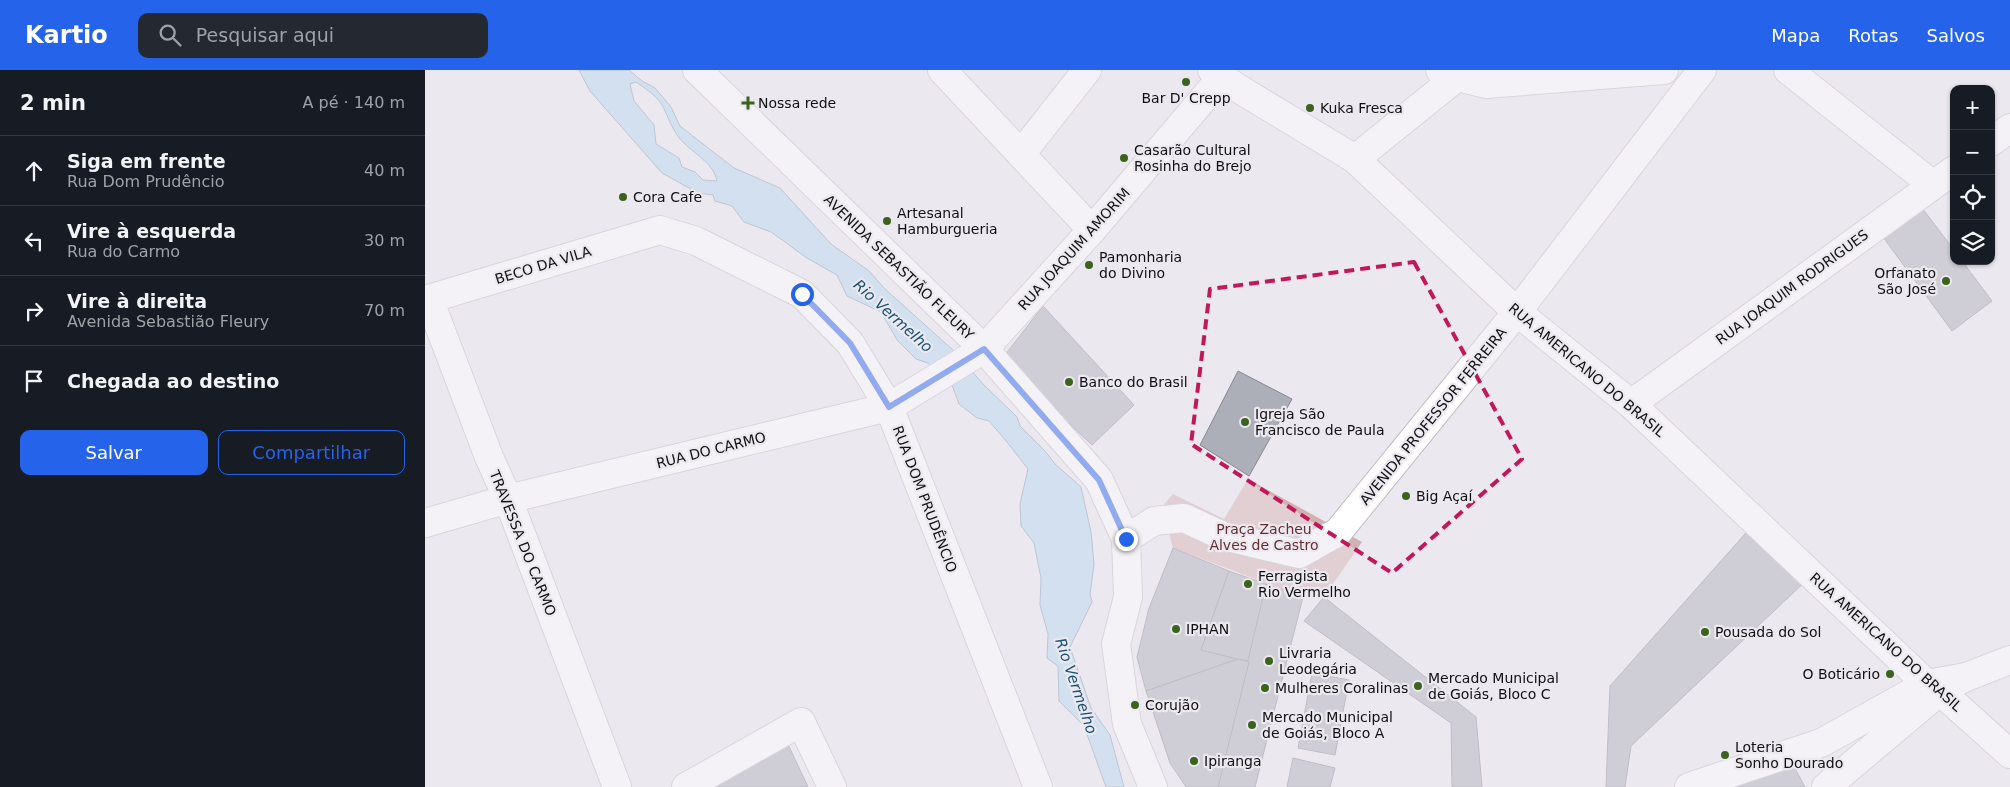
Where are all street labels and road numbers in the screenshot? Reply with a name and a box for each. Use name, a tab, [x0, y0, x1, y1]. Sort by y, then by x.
street label: RUA JOAQUIM AMORIM	[1015, 185, 1133, 313]
street label: AVENIDA SEBASTIÃO FLEURY	[821, 191, 977, 343]
street label: RUA JOAQUIM RODRIGUES	[1713, 226, 1871, 348]
street label: BECO DA VILA	[493, 243, 593, 287]
street label: RUA AMERICANO DO BRASIL	[1506, 300, 1669, 440]
street label: AVENIDA PROFESSOR FERREIRA	[1356, 324, 1510, 508]
street label: RUA DOM PRUDÊNCIO	[890, 423, 961, 575]
street label: RUA DO CARMO	[655, 429, 767, 471]
street label: TRAVESSA DO CARMO	[486, 467, 560, 618]
street label: RUA AMERICANO DO BRASIL	[1807, 569, 1965, 715]

